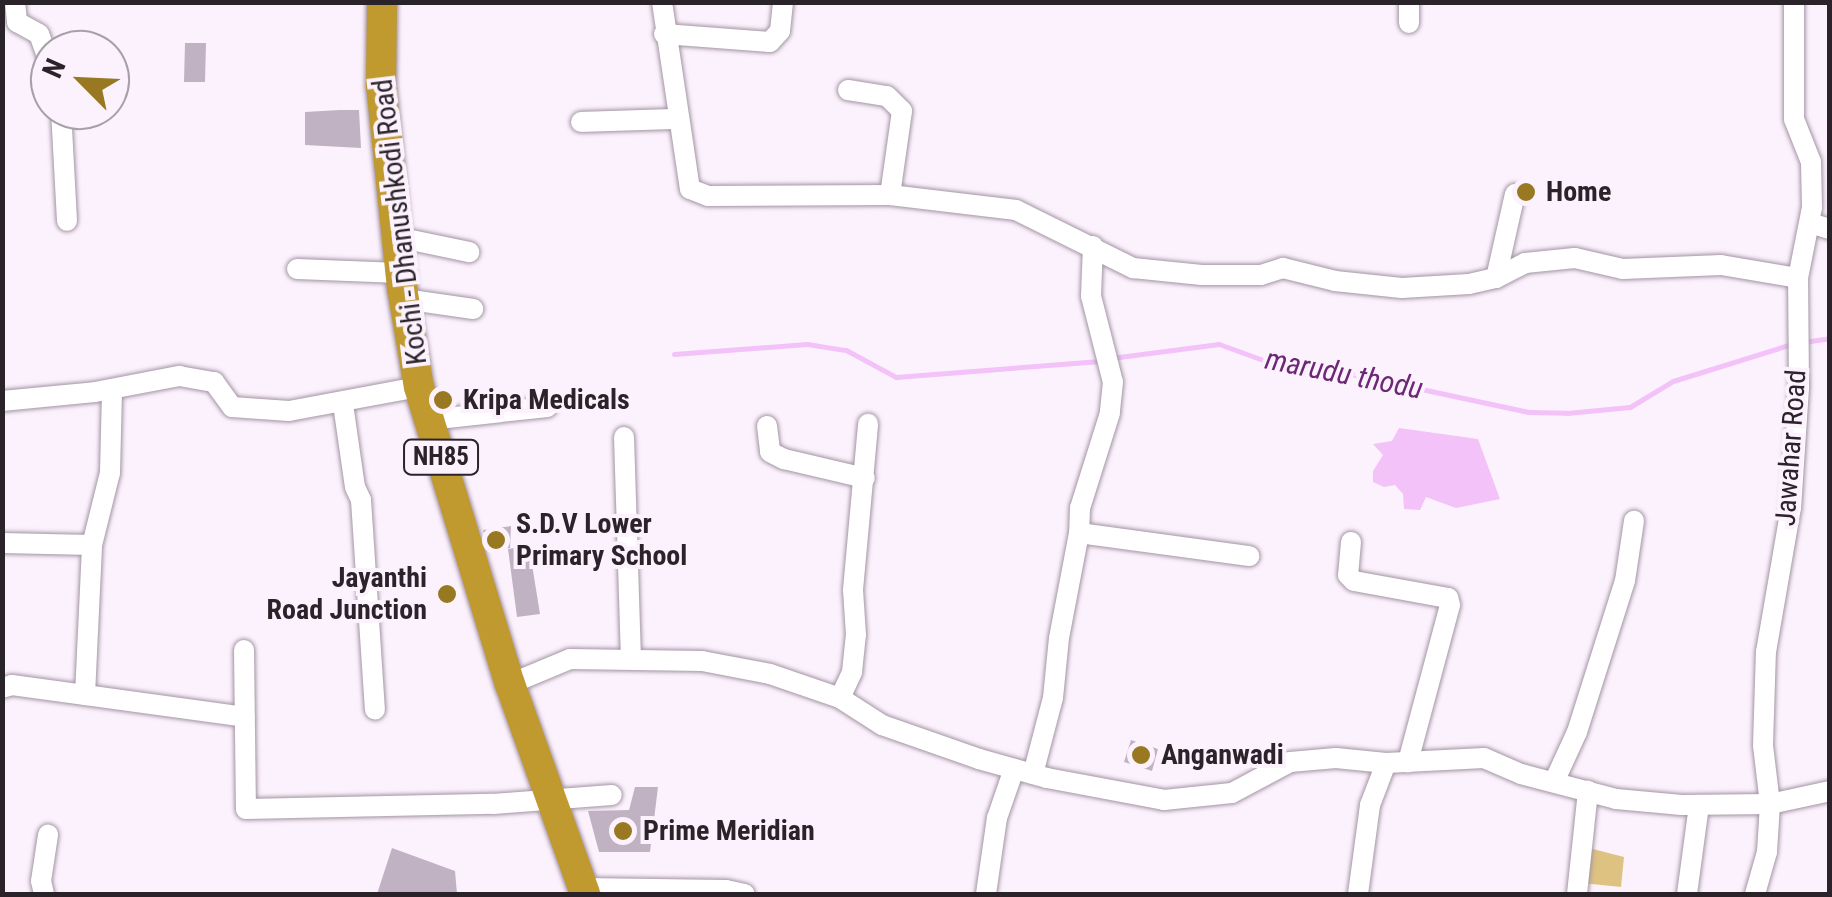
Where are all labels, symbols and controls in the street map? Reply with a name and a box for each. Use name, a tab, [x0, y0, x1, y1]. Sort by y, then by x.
north arrow	[30, 30, 130, 130]
text: N	[35, 54, 73, 83]
street label: Kochi - Dhanushkodi Road	[366, 77, 434, 367]
place label: Home	[1546, 175, 1611, 209]
marker: Home	[1515, 181, 1537, 203]
water label: marudu thodu	[1262, 341, 1426, 407]
street label: Jawahar Road	[1769, 369, 1813, 527]
place label: Kripa Medicals	[463, 383, 630, 417]
marker: Kripa Medicals	[432, 389, 454, 411]
road number: NH85	[401, 437, 481, 477]
place label: S.D.V Lower Primary School	[516, 507, 687, 573]
marker: S.D.V Lower Primary School	[485, 529, 507, 551]
place label: Jayanthi Road Junction	[267, 561, 427, 627]
marker: Jayanthi Road Junction	[436, 583, 458, 605]
place label: Anganwadi	[1161, 738, 1284, 772]
marker: Anganwadi	[1130, 744, 1152, 766]
place label: Prime Meridian	[643, 814, 815, 848]
marker: Prime Meridian	[612, 820, 634, 842]

